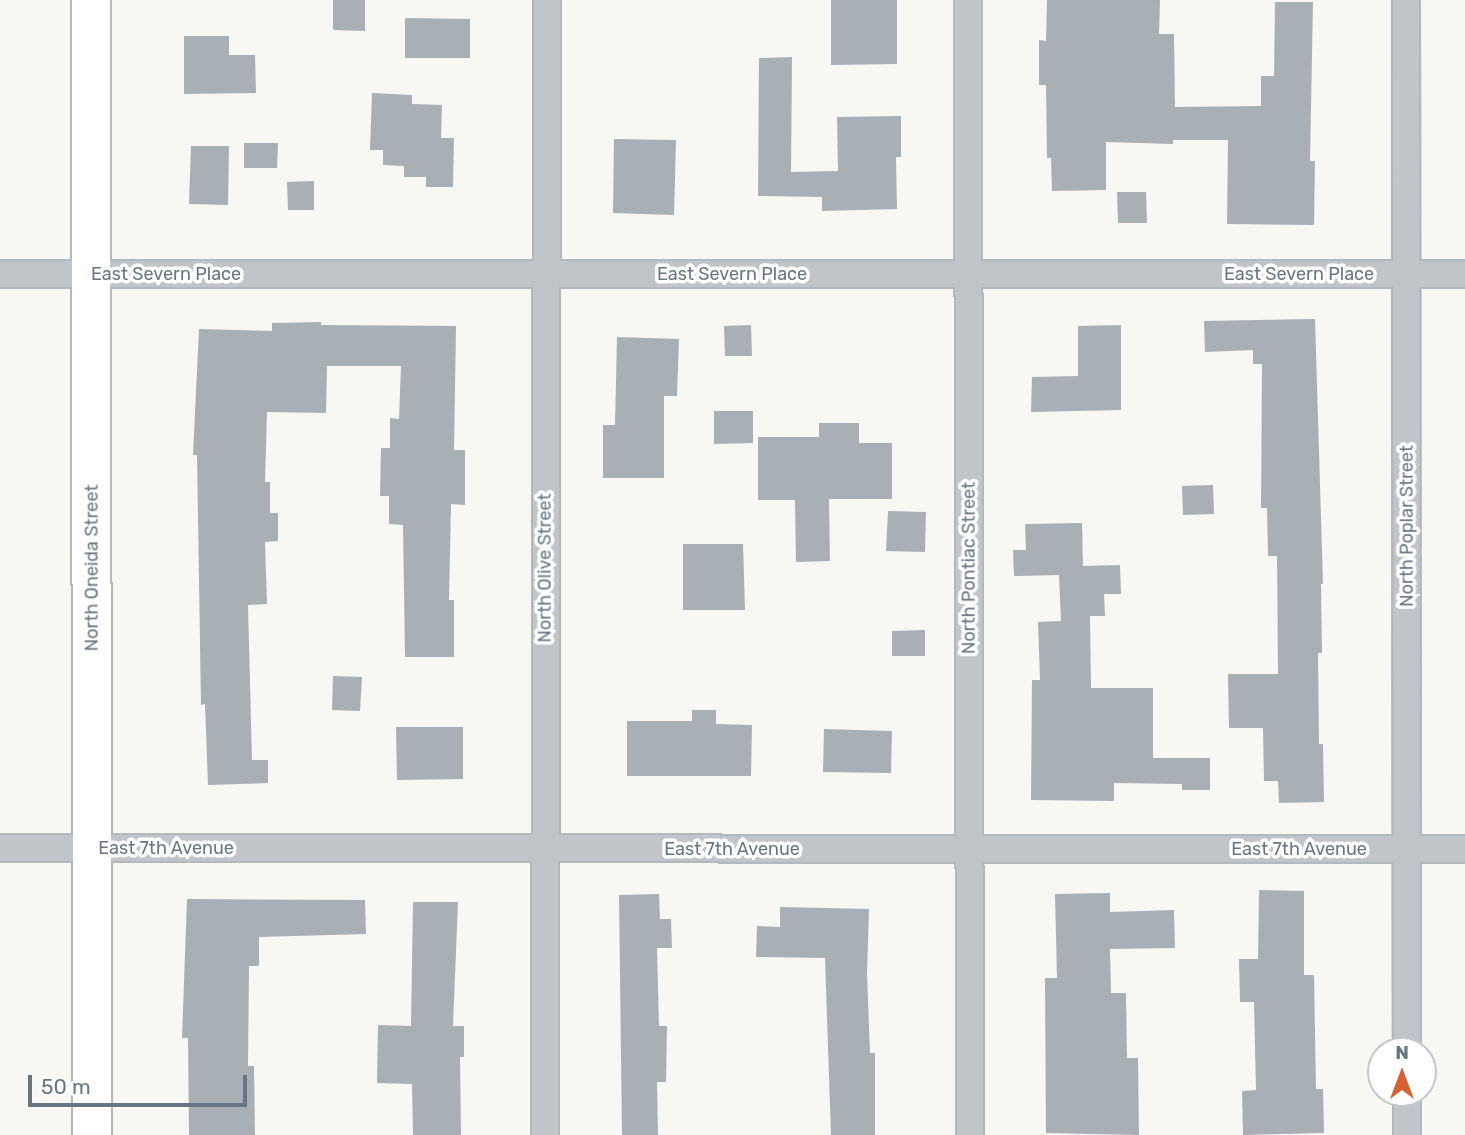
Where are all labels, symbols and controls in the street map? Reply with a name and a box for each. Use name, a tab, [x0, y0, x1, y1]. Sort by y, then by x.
street label: East Severn Place	[91, 263, 241, 285]
street label: East Severn Place	[657, 263, 807, 285]
street label: East Severn Place	[1224, 263, 1374, 285]
street label: North Poplar Street	[1396, 445, 1418, 607]
street label: North Pontiac Street	[958, 482, 980, 654]
street label: North Oneida Street	[81, 485, 103, 651]
street label: North Olive Street	[534, 493, 556, 643]
street label: East 7th Avenue	[98, 837, 234, 859]
street label: East 7th Avenue	[664, 838, 800, 860]
street label: East 7th Avenue	[1231, 838, 1367, 860]
north arrow	[1367, 1037, 1437, 1107]
text: N	[1395, 1041, 1409, 1064]
scale bar	[32, 1062, 250, 1106]
text: 50 m	[41, 1074, 91, 1099]

